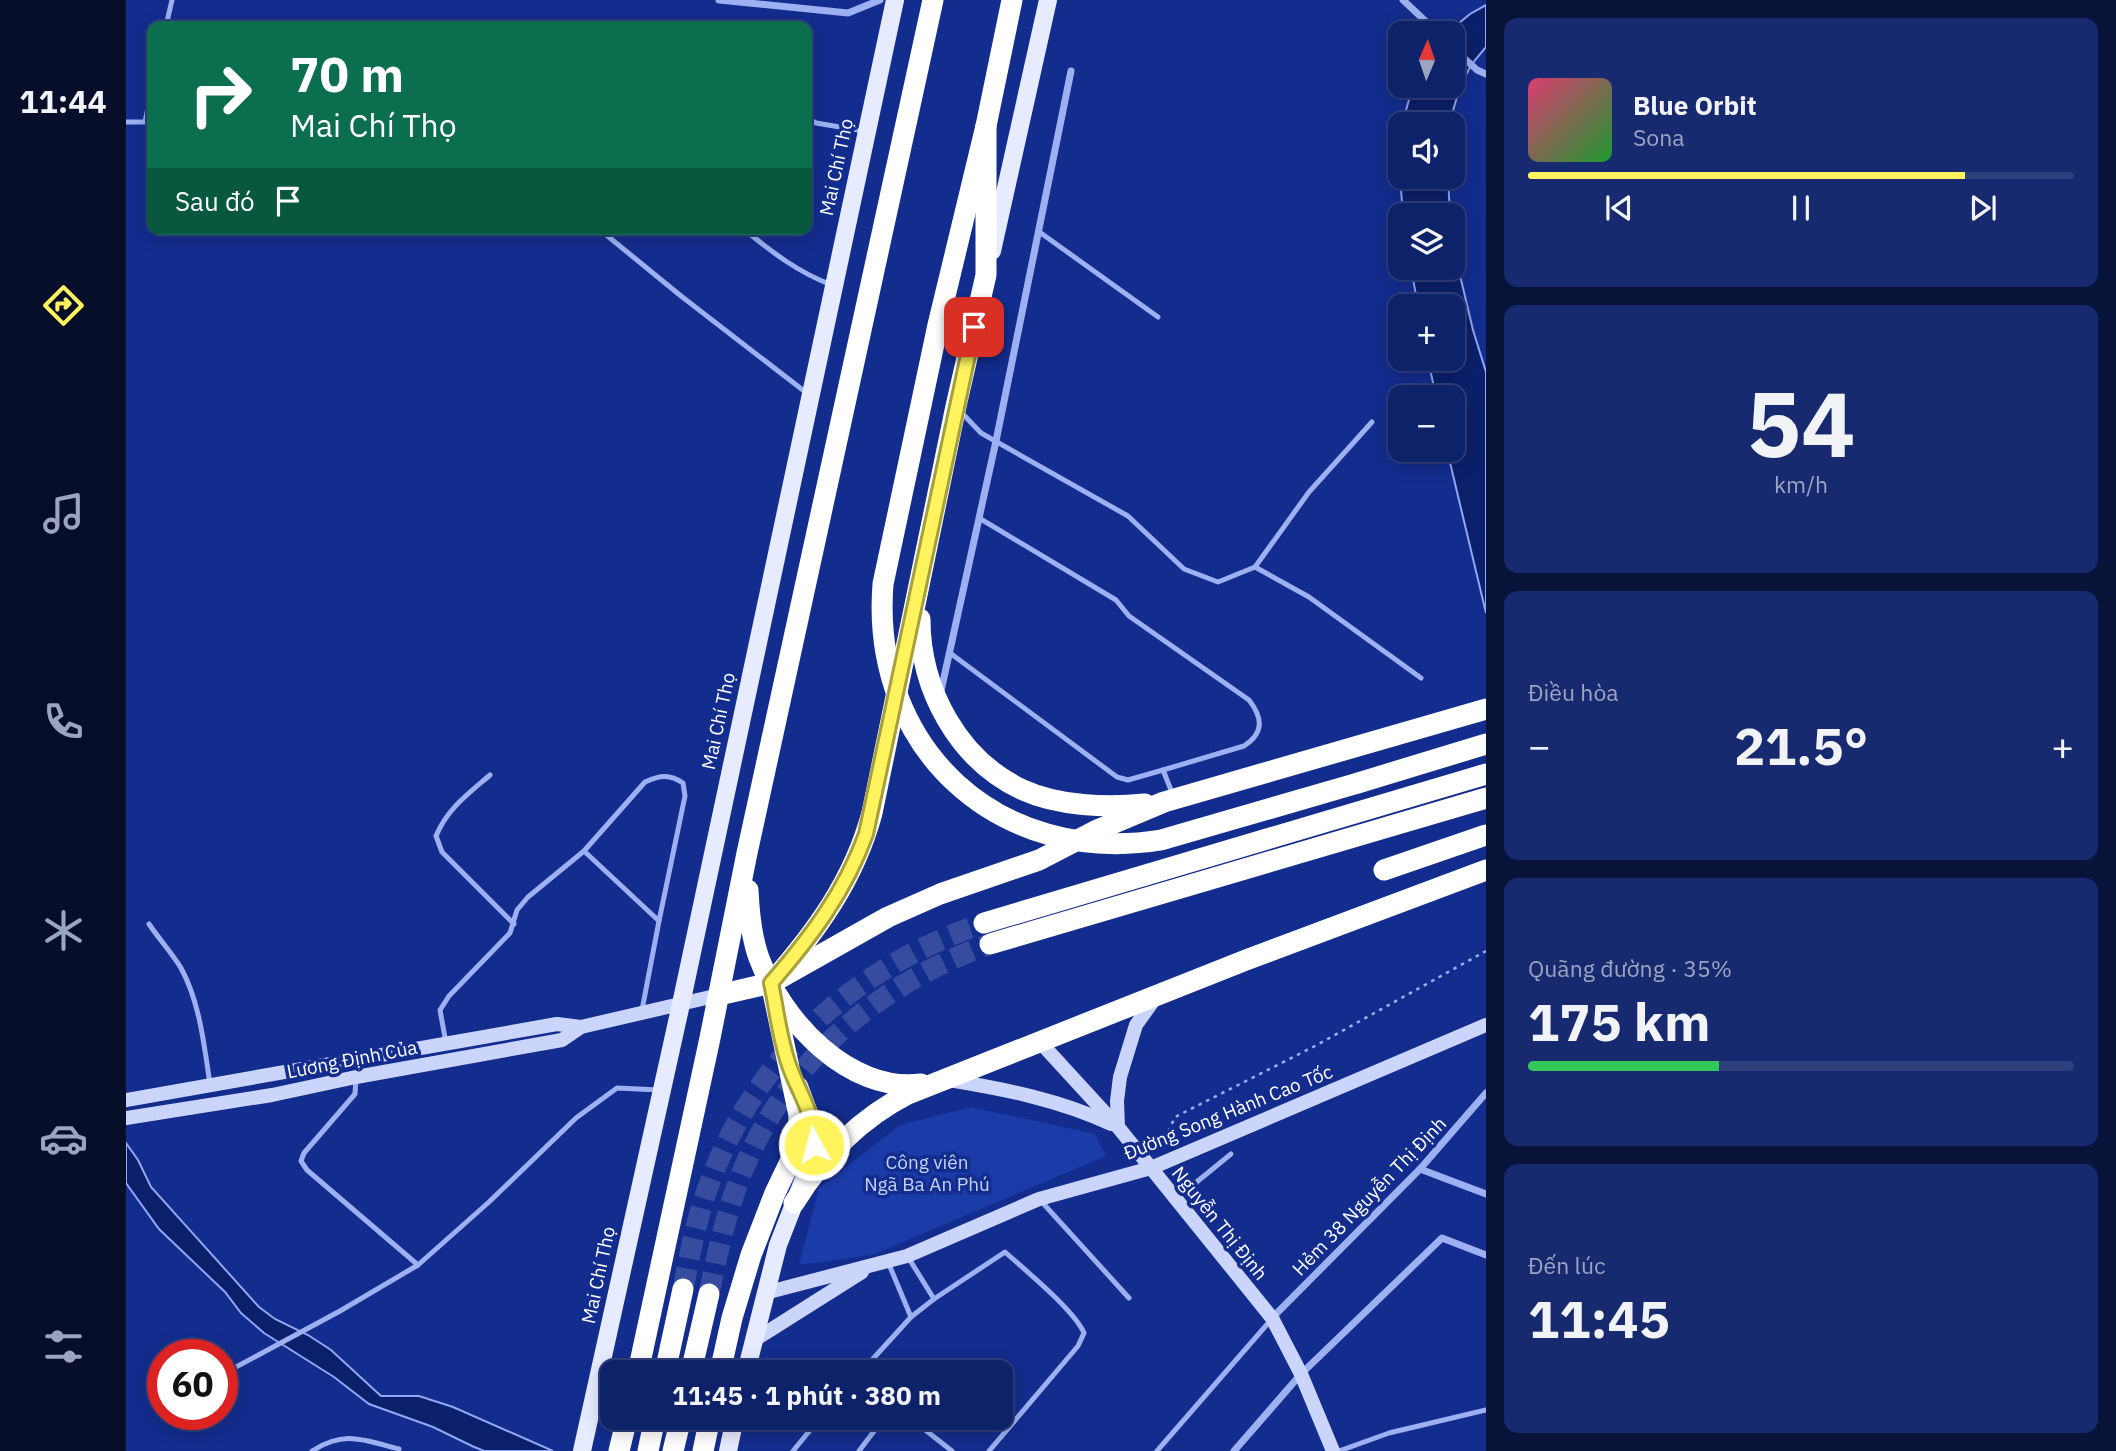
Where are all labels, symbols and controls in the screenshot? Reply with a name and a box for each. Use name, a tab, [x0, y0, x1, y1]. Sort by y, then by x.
north arrow	[1388, 21, 1465, 98]
map controls	[1388, 21, 1465, 462]
text: 70 m	[290, 42, 404, 105]
icon: right	[175, 49, 266, 140]
text: 11:44	[19, 80, 107, 122]
text: Blue Orbit	[1633, 88, 1757, 122]
text: Mai Chí Thọ	[290, 104, 457, 146]
button: sound	[1388, 112, 1465, 189]
street label: Mai Chí Thọ	[814, 116, 858, 218]
text: Sona	[1633, 122, 1685, 152]
icon: arrive	[269, 182, 307, 220]
text: Sau đó	[175, 184, 255, 218]
icon: previous	[1600, 189, 1638, 227]
icon: pause	[1782, 189, 1820, 227]
icon: next	[1964, 189, 2002, 227]
button: layers	[1388, 203, 1465, 280]
icon: directions	[39, 281, 88, 330]
button: +	[1388, 294, 1465, 371]
pin	[944, 297, 1004, 357]
icon: arrive	[955, 308, 993, 346]
text: 54	[1746, 364, 1856, 482]
button: −	[1388, 385, 1465, 462]
text: km/h	[1774, 469, 1828, 499]
icon: music	[39, 489, 88, 538]
street label: Mai Chí Thọ	[696, 670, 740, 772]
text: Điều hòa	[1528, 677, 1619, 707]
icon: phone	[39, 697, 88, 746]
text: 21.5°	[1734, 712, 1868, 779]
text: −	[1528, 721, 1551, 770]
text: +	[2051, 721, 2074, 770]
icon: climate	[39, 906, 88, 955]
text: Quãng đường · 35%	[1528, 953, 1732, 983]
text: 175 km	[1528, 988, 1710, 1055]
street label: Lương Định Của	[285, 1035, 419, 1083]
street label: Đường Song Hành Cao Tốc	[1120, 1059, 1336, 1165]
position arrow	[777, 1108, 851, 1182]
street label: Hẻm 38 Nguyễn Thị Định	[1287, 1112, 1451, 1280]
icon: car	[39, 1114, 88, 1163]
park label: Công viên Ngã Ba An Phú	[864, 1150, 990, 1196]
street label: Nguyễn Thị Định	[1167, 1161, 1273, 1285]
street label: Mai Chí Thọ	[576, 1224, 620, 1326]
text: Đến lúc	[1528, 1250, 1606, 1280]
text: 11:45	[1528, 1285, 1670, 1352]
icon: filters	[39, 1322, 88, 1371]
speed limit sign: 60	[147, 1339, 238, 1430]
text: 11:45 · 1 phút · 380 m	[672, 1378, 941, 1412]

